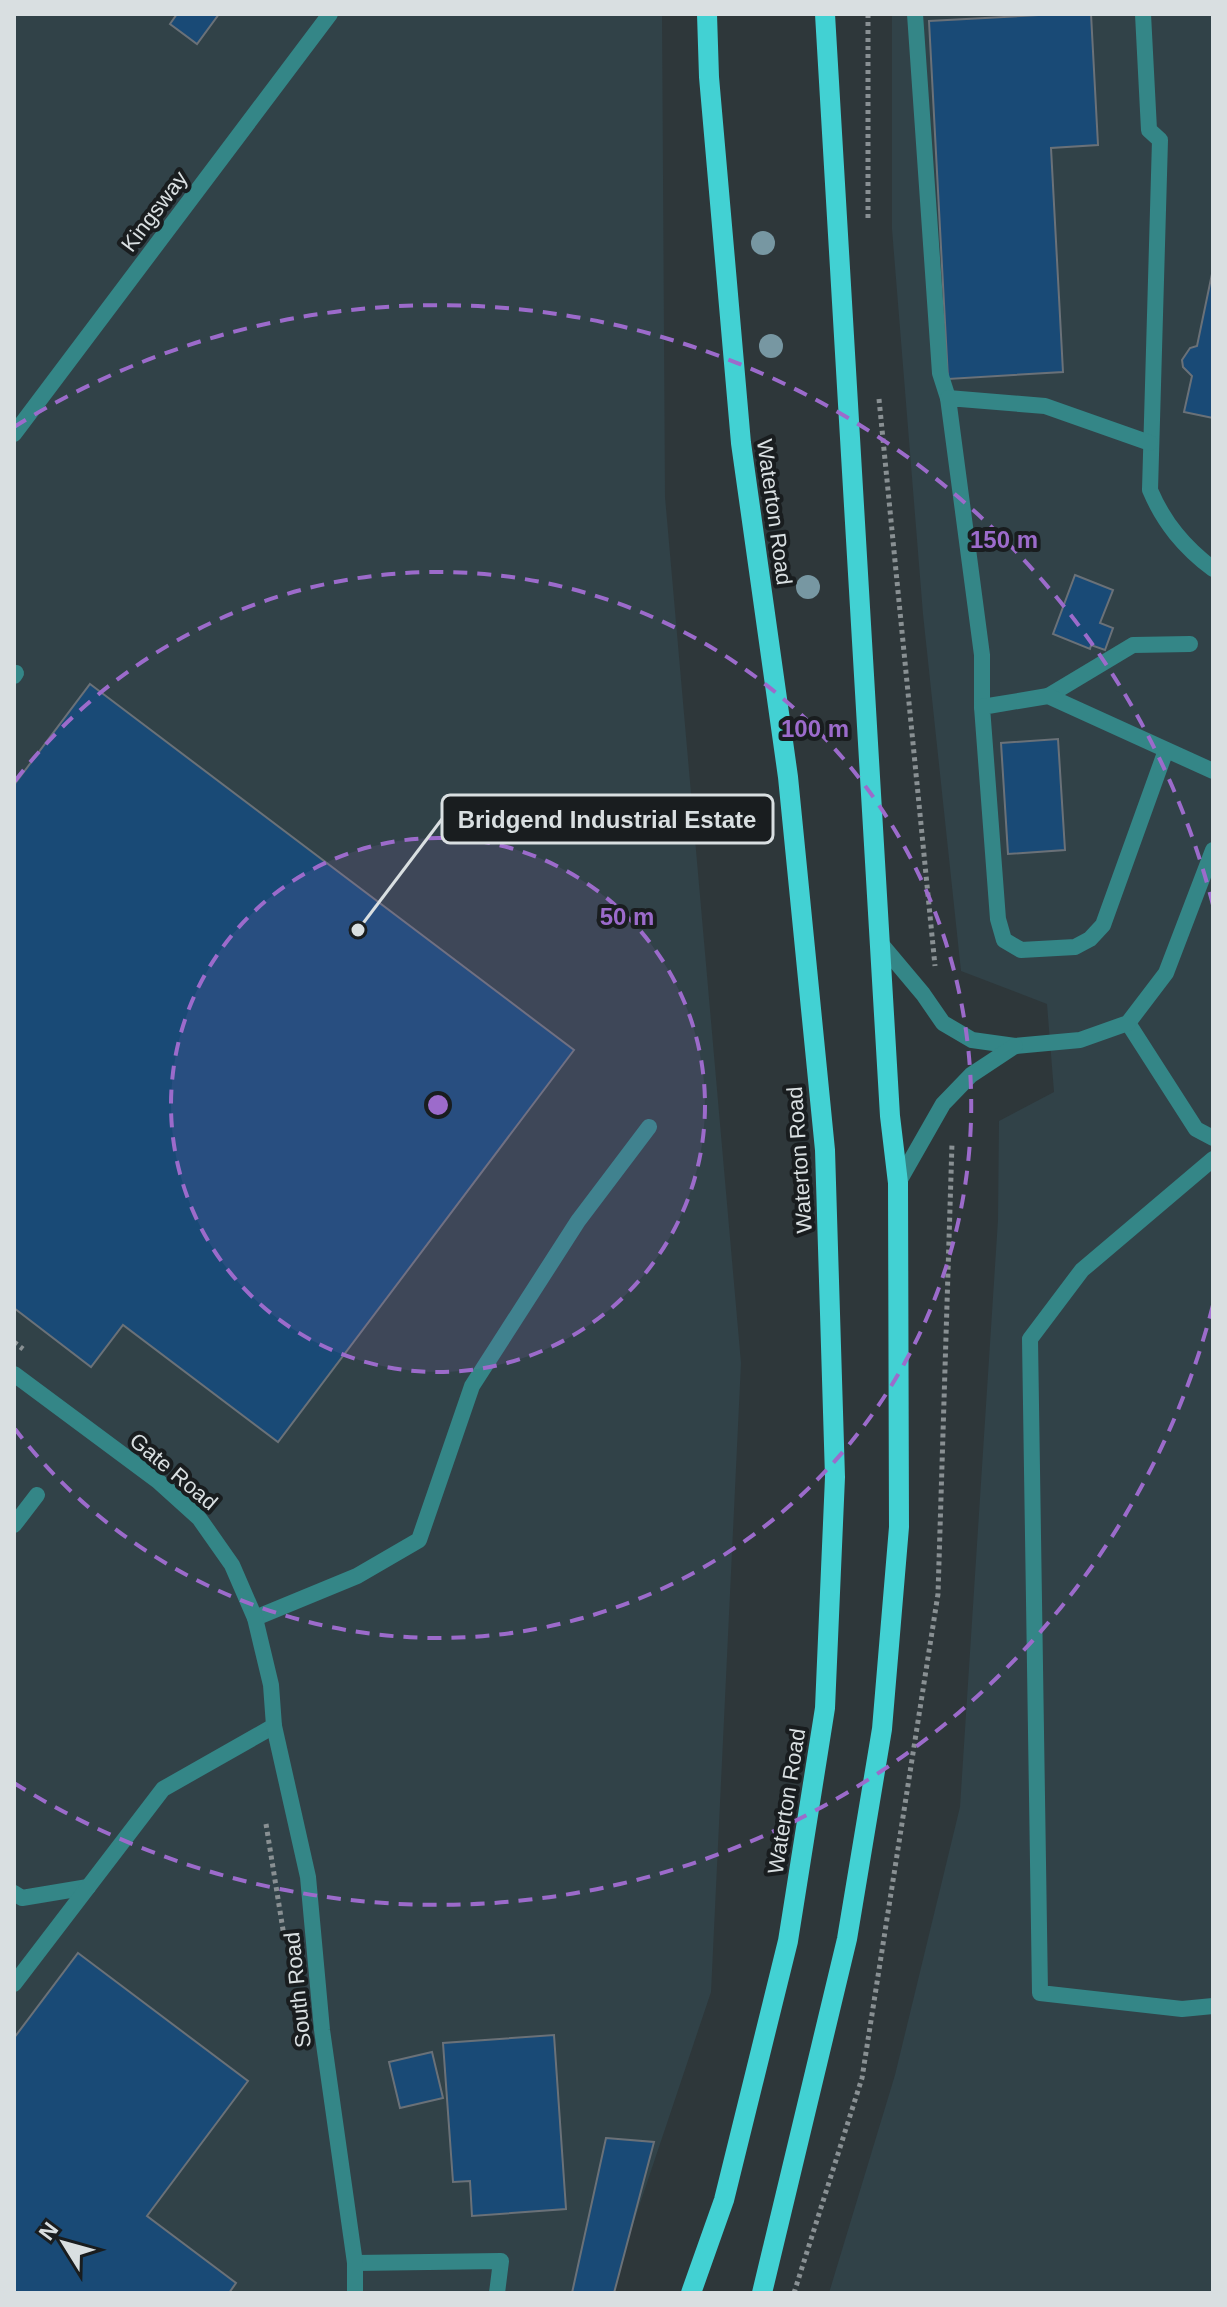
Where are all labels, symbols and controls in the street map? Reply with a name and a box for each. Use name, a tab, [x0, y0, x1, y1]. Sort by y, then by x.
street label: Kingsway	[116, 166, 193, 256]
street label: Waterton Road	[752, 437, 797, 587]
text: 150 m	[970, 526, 1038, 553]
text: 100 m	[781, 715, 849, 742]
callout: Bridgend Industrial Estate	[442, 795, 773, 843]
text: Bridgend Industrial Estate	[458, 806, 756, 833]
text: 50 m	[600, 903, 654, 930]
street label: Waterton Road	[782, 1086, 817, 1234]
centre of rings	[424, 1091, 452, 1119]
street label: Gate Road	[125, 1428, 222, 1515]
street label: Waterton Road	[763, 1726, 810, 1876]
street label: South Road	[279, 1931, 316, 2049]
north arrow	[24, 2203, 104, 2283]
text: N	[34, 2217, 63, 2245]

